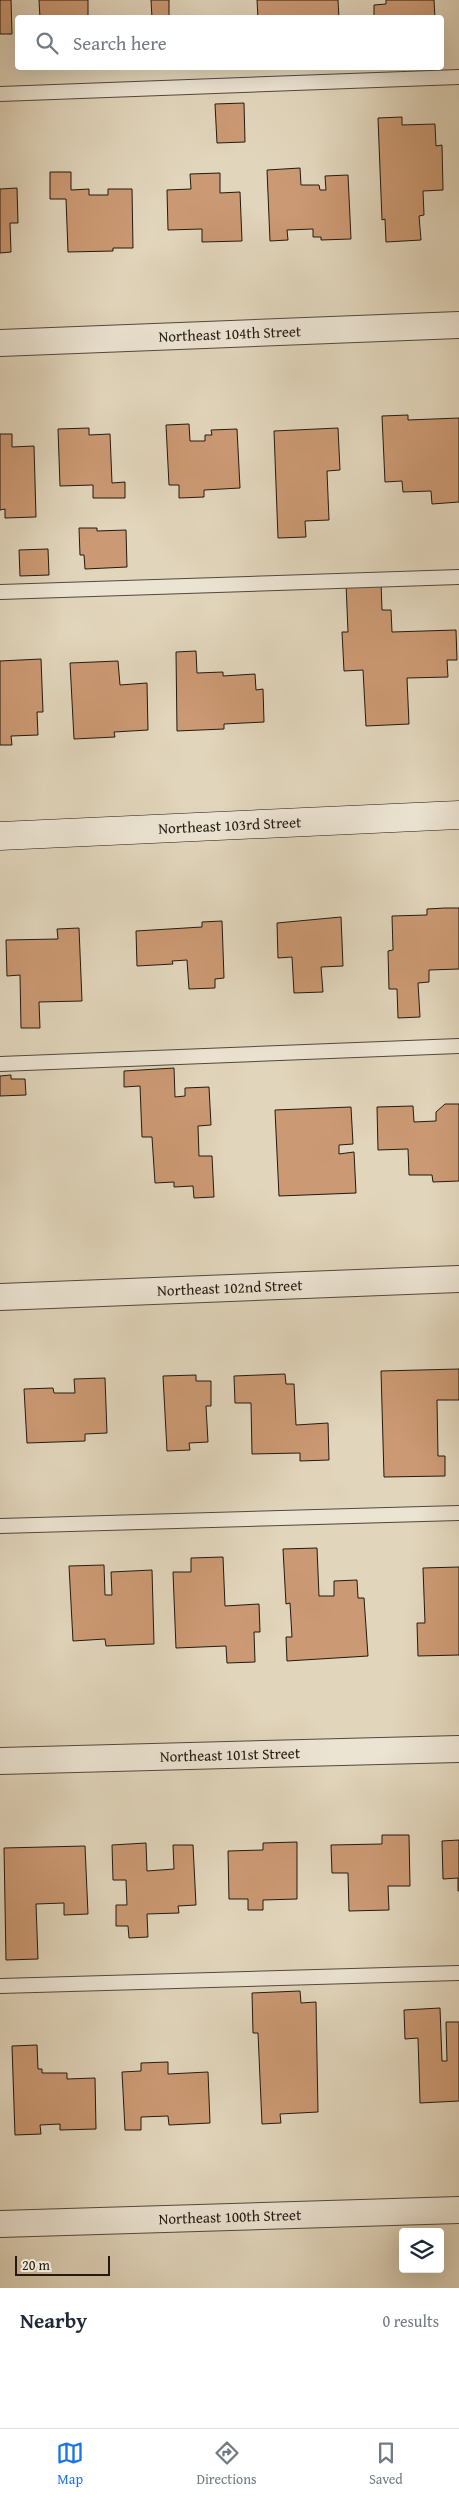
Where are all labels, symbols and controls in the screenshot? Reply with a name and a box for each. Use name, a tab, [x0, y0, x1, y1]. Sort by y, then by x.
search box	[15, 15, 444, 70]
icon: search	[33, 29, 61, 57]
text: Search here	[73, 29, 167, 57]
street label: Northeast 104th Street	[158, 320, 302, 347]
street label: Northeast 103rd Street	[158, 811, 302, 839]
street label: Northeast 102nd Street	[157, 1274, 304, 1301]
street label: Northeast 101st Street	[159, 1742, 301, 1767]
street label: Northeast 100th Street	[158, 2204, 302, 2229]
map controls	[399, 2228, 444, 2273]
button: layers	[399, 2228, 444, 2273]
scale bar	[15, 2253, 110, 2276]
text: 20 m	[22, 2255, 50, 2275]
text: Nearby	[20, 2305, 87, 2336]
text: 0 results	[382, 2309, 439, 2333]
tab: Map	[56, 2439, 84, 2489]
tab: Directions	[196, 2439, 257, 2489]
tab: Saved	[369, 2439, 403, 2489]

